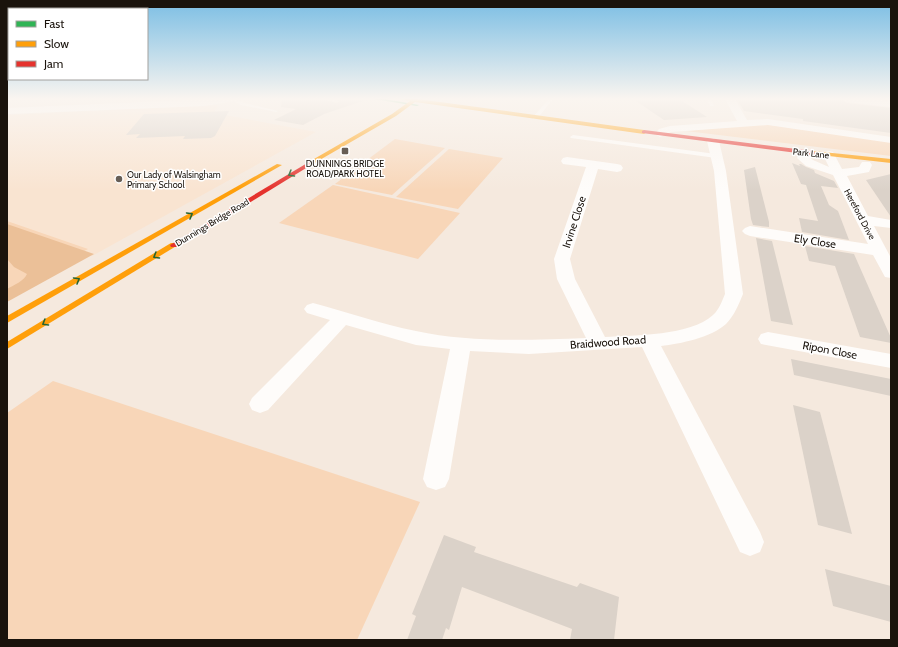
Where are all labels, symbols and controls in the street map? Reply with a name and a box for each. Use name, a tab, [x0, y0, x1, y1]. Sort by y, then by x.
legend	[8, 8, 148, 80]
text: Fast	[44, 16, 64, 31]
text: Slow	[44, 36, 69, 51]
text: Jam	[43, 56, 63, 71]
marker: DUNNINGS BRIDGE ROAD/PARK HOTEL	[340, 146, 350, 156]
street label: Park Lane	[792, 146, 830, 160]
place label: DUNNINGS BRIDGE ROAD/PARK HOTEL	[306, 158, 384, 179]
place label: Our Lady of Walsingham Primary School	[127, 169, 221, 190]
one-way arrow	[288, 170, 295, 177]
marker: Our Lady of Walsingham Primary School	[114, 174, 124, 184]
street label: Hereford Drive	[842, 187, 878, 242]
street label: Irvine Close	[559, 194, 589, 250]
street label: Dunnings Bridge Road	[173, 196, 251, 248]
one-way arrow	[186, 213, 193, 220]
street label: Ely Close	[793, 231, 837, 251]
one-way arrow	[153, 251, 160, 259]
one-way arrow	[73, 277, 80, 284]
one-way arrow	[42, 318, 49, 325]
street label: Braidwood Road	[570, 332, 646, 352]
street label: Ripon Close	[802, 338, 859, 362]

